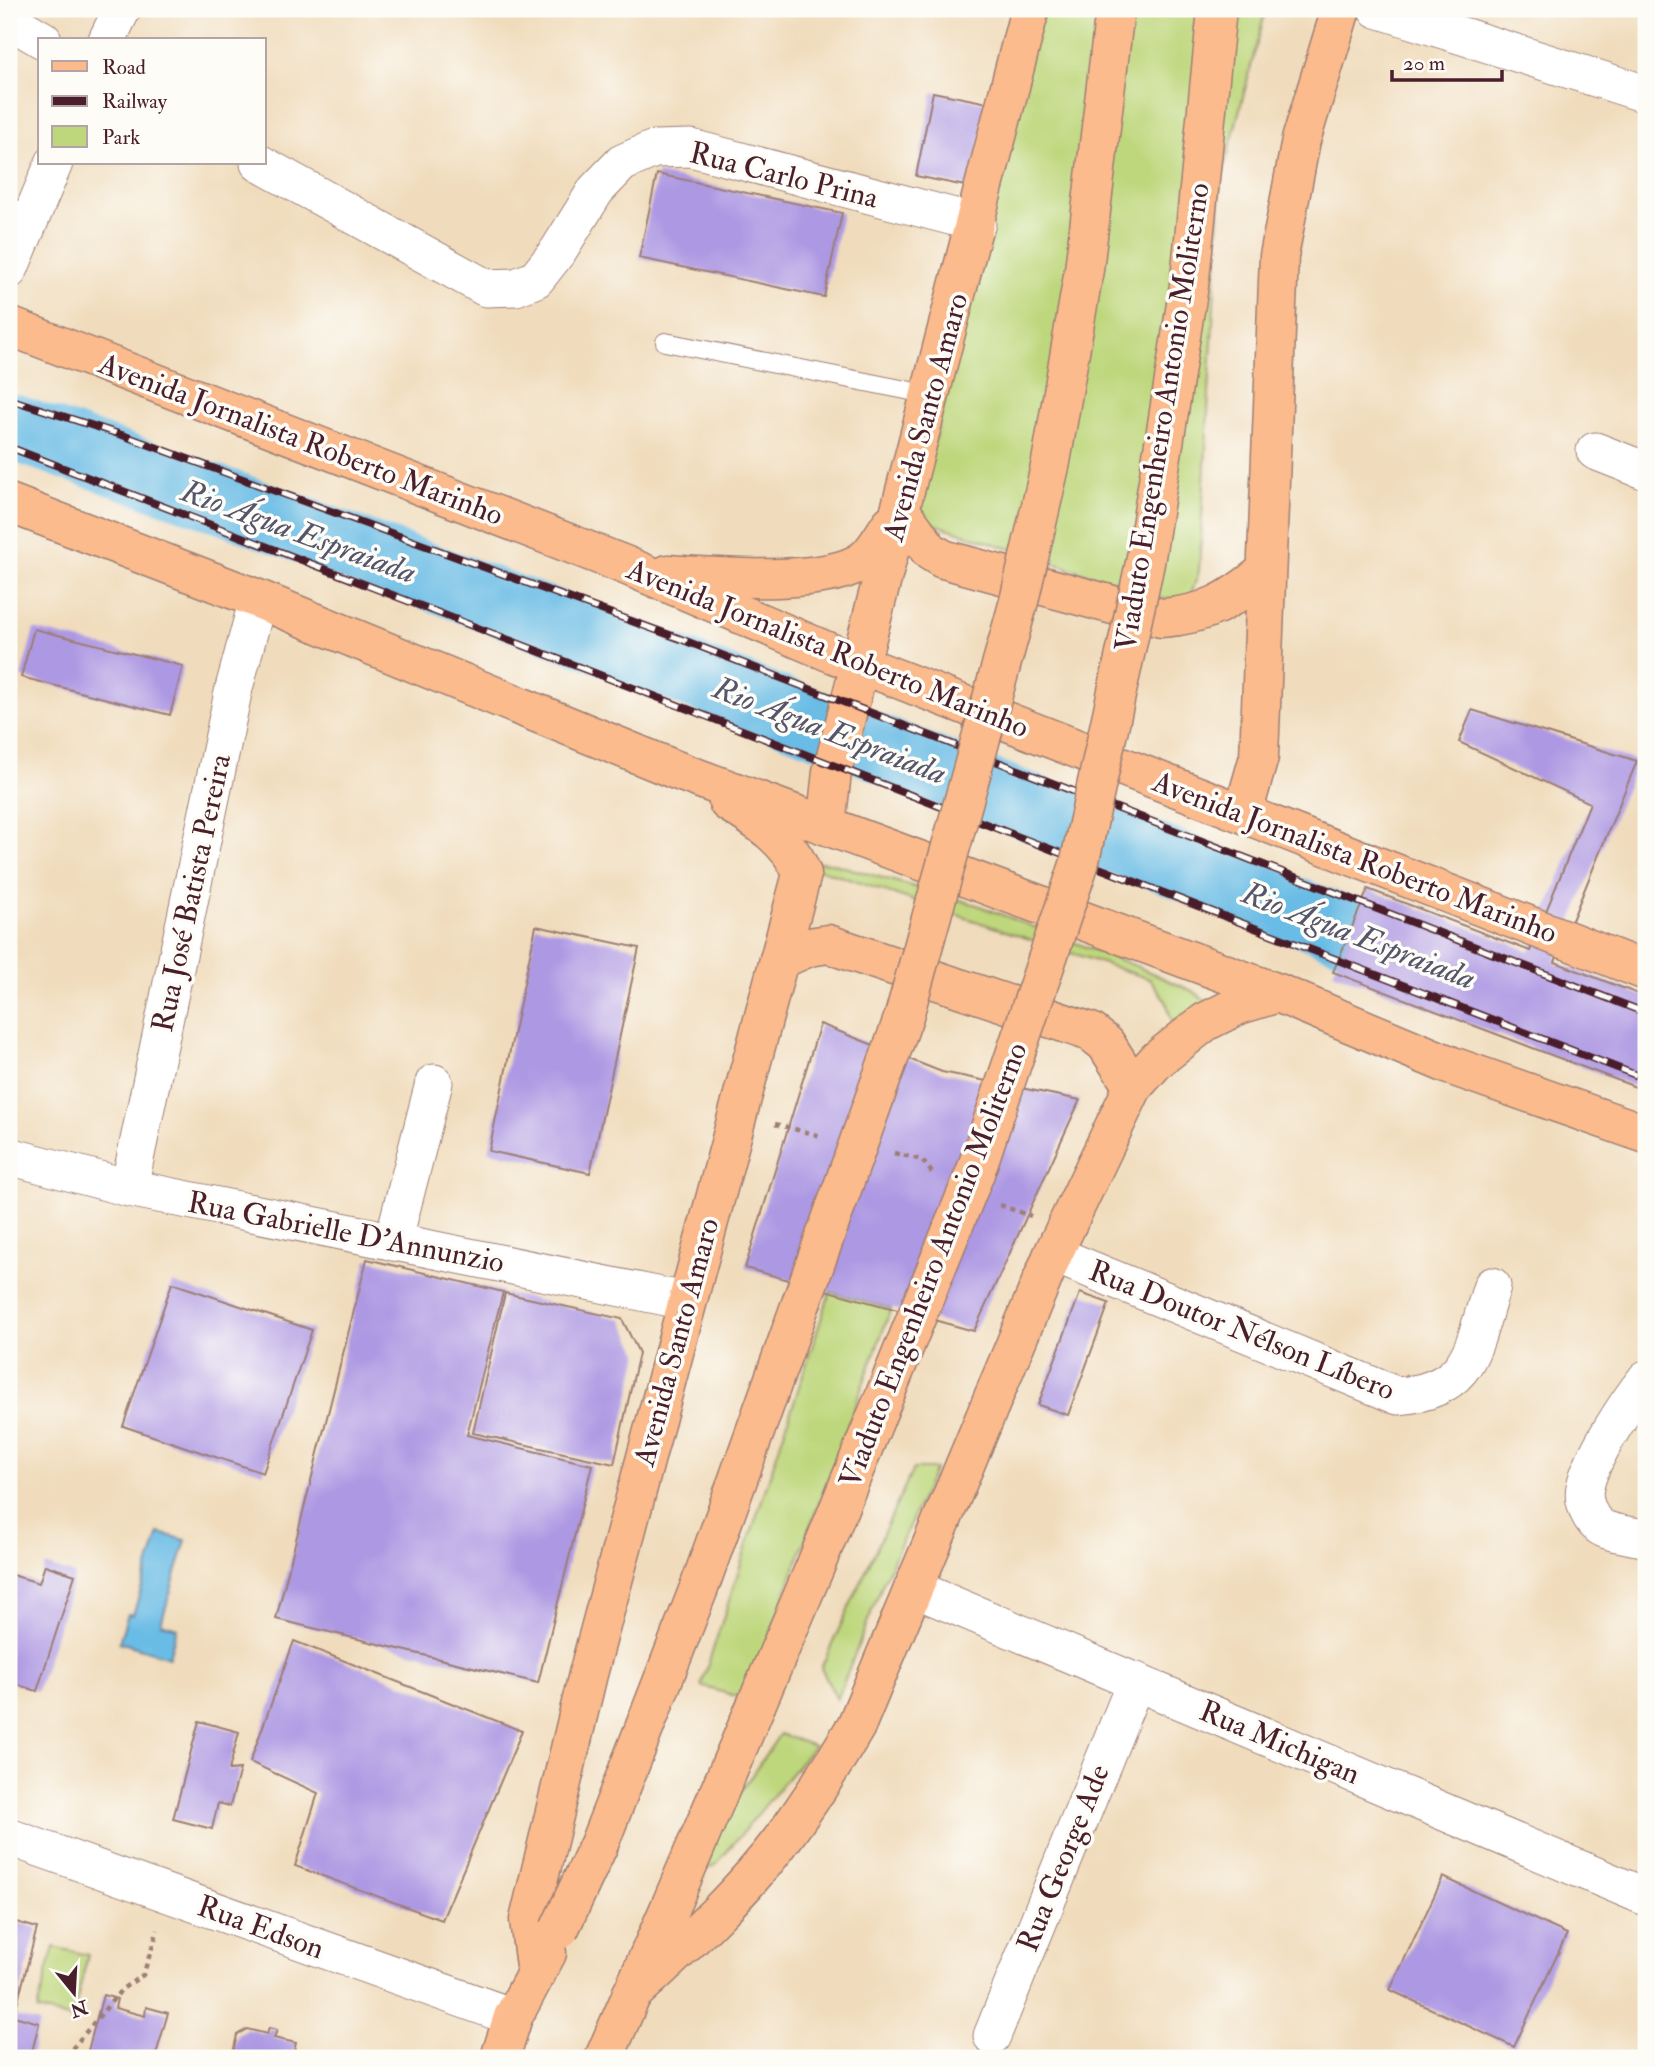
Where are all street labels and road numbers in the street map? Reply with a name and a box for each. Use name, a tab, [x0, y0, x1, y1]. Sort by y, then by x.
street label: Rua Carlo Prina	[686, 134, 883, 217]
street label: Viaduto Engenheiro Antonio Moliterno	[1107, 180, 1218, 654]
street label: Avenida Santo Amaro	[874, 289, 976, 546]
street label: Avenida Jornalista Roberto Marinho	[93, 345, 508, 534]
street label: Avenida Jornalista Roberto Marinho	[621, 550, 1034, 746]
street label: Rua José Batista Pereira	[144, 750, 239, 1035]
street label: Avenida Jornalista Roberto Marinho	[1147, 763, 1562, 952]
street label: Viaduto Engenheiro Antonio Moliterno	[831, 1037, 1036, 1493]
street label: Rua Gabrielle D'Annunzio	[184, 1184, 507, 1281]
street label: Avenida Santo Amaro	[625, 1214, 727, 1471]
street label: Rua Doutor Nélson Líbero	[1084, 1252, 1400, 1409]
street label: Rua Michigan	[1194, 1692, 1366, 1793]
street label: Rua George Ade	[1009, 1759, 1118, 1957]
street label: Rua Edson	[193, 1888, 329, 1967]

